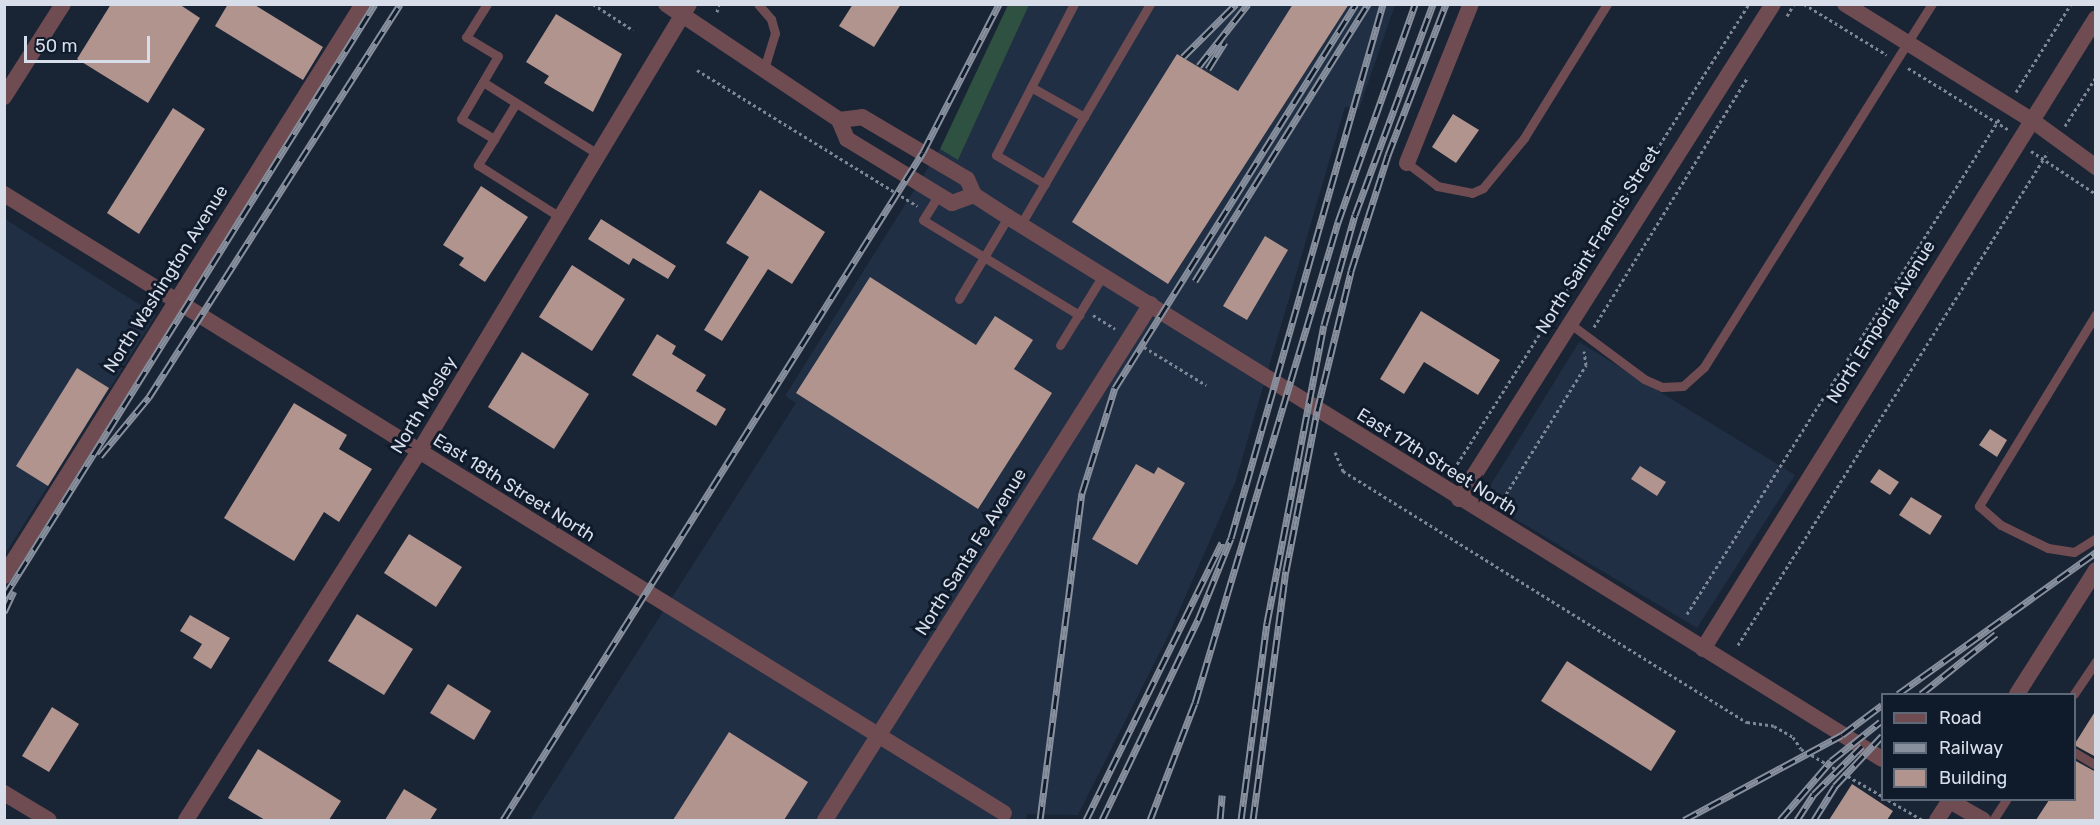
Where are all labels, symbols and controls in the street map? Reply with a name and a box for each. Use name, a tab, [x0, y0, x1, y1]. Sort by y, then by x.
scale bar	[27, 24, 153, 62]
text: 50 m	[35, 35, 78, 57]
street label: North Saint Francis Street	[1531, 142, 1665, 338]
street label: North Washington Avenue	[99, 181, 233, 377]
street label: North Emporia Avenue	[1822, 236, 1940, 408]
street label: North Mosley	[386, 352, 462, 458]
street label: East 17th Street North	[1353, 404, 1521, 520]
street label: East 18th Street North	[429, 429, 599, 547]
street label: North Santa Fe Avenue	[911, 464, 1031, 640]
legend	[1881, 693, 2076, 801]
text: Road	[1939, 707, 1982, 729]
text: Railway	[1939, 737, 2003, 759]
text: Building	[1939, 767, 2007, 789]

